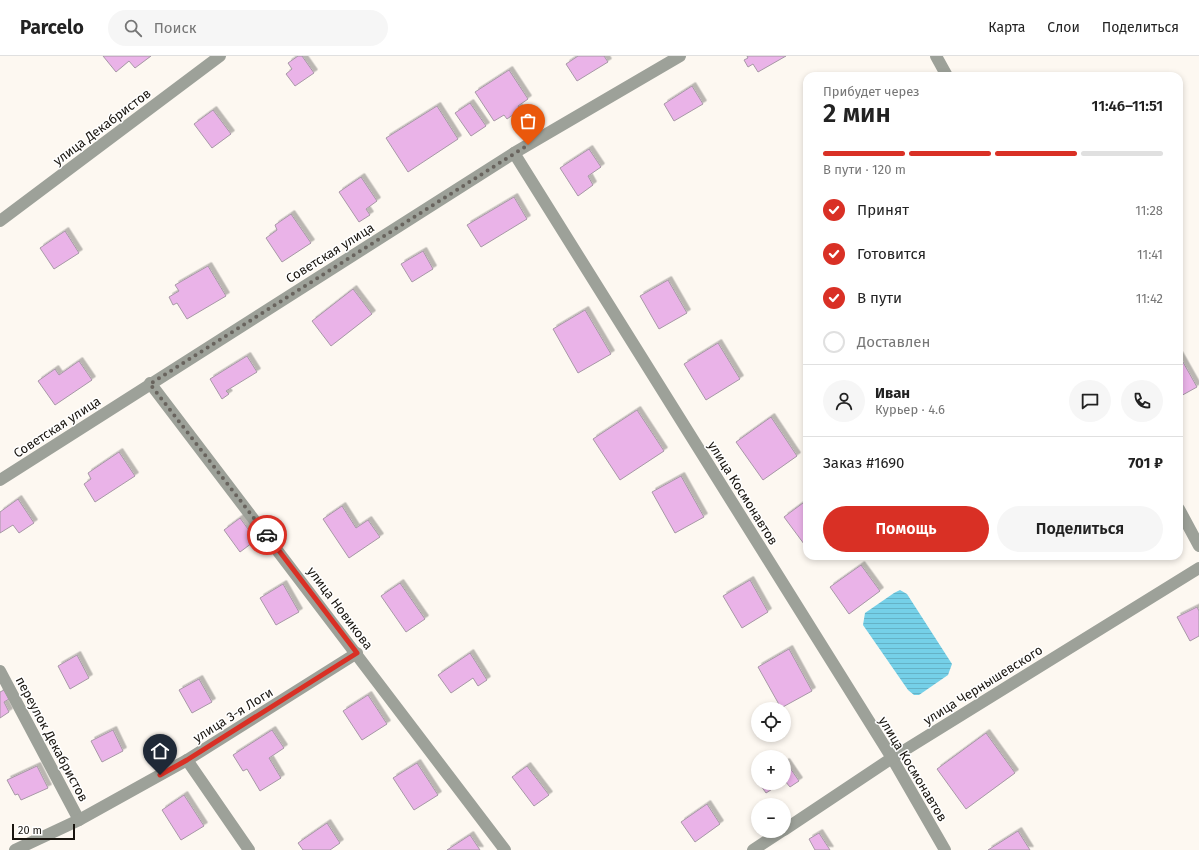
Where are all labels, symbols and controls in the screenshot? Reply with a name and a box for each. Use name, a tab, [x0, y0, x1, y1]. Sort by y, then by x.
search box	[108, 10, 388, 46]
text: Parcelo	[20, 16, 84, 39]
icon: search	[122, 17, 144, 39]
text: Поиск	[154, 19, 197, 37]
text: Карта	[988, 19, 1025, 36]
text: Слои	[1047, 19, 1080, 36]
text: Поделиться	[1102, 19, 1179, 36]
text: Прибудет через	[823, 84, 920, 99]
street label: улица Декабристов	[50, 85, 154, 169]
text: 11:46–11:51	[1092, 97, 1163, 115]
text: 2 мин	[823, 98, 891, 129]
pin	[511, 104, 545, 145]
icon: bag	[517, 110, 539, 132]
text: В пути · 120 m	[823, 162, 906, 177]
icon: check	[823, 199, 845, 221]
text: Принят	[857, 201, 909, 219]
text: 11:28	[1135, 203, 1163, 218]
street label: Советская улица	[283, 220, 377, 286]
icon: check	[823, 243, 845, 265]
text: Готовится	[857, 245, 926, 263]
text: 11:41	[1137, 247, 1163, 262]
icon: check	[823, 287, 845, 309]
text: В пути	[857, 289, 902, 307]
text: 11:42	[1136, 291, 1163, 306]
text: Доставлен	[857, 333, 930, 351]
button: person	[823, 380, 865, 422]
button: chat	[1069, 380, 1111, 422]
button: phone	[1121, 380, 1163, 422]
text: Иван	[875, 384, 910, 402]
street label: Советская улица	[11, 393, 103, 461]
text: Курьер · 4.6	[875, 402, 945, 417]
street label: улица Космонавтов	[705, 438, 781, 548]
text: Заказ #1690	[823, 454, 904, 472]
text: 701 ₽	[1128, 454, 1163, 472]
button: Помощь	[823, 506, 989, 552]
button: Поделиться	[997, 506, 1163, 552]
courier	[247, 515, 287, 555]
icon: car	[256, 524, 278, 546]
street label: улица Новикова	[304, 564, 376, 652]
street label: улица Чернышевского	[921, 642, 1045, 728]
street label: переулок Декабристов	[13, 674, 91, 804]
street label: улица 3-я Логи	[190, 684, 276, 746]
map controls	[751, 702, 791, 838]
button: locate	[751, 702, 791, 742]
street label: улица Космонавтов	[876, 714, 950, 824]
pin	[143, 734, 177, 775]
icon: home	[149, 740, 171, 762]
button: +	[751, 750, 791, 790]
button: −	[751, 798, 791, 838]
scale bar	[12, 822, 75, 841]
text: 20 m	[18, 824, 42, 837]

